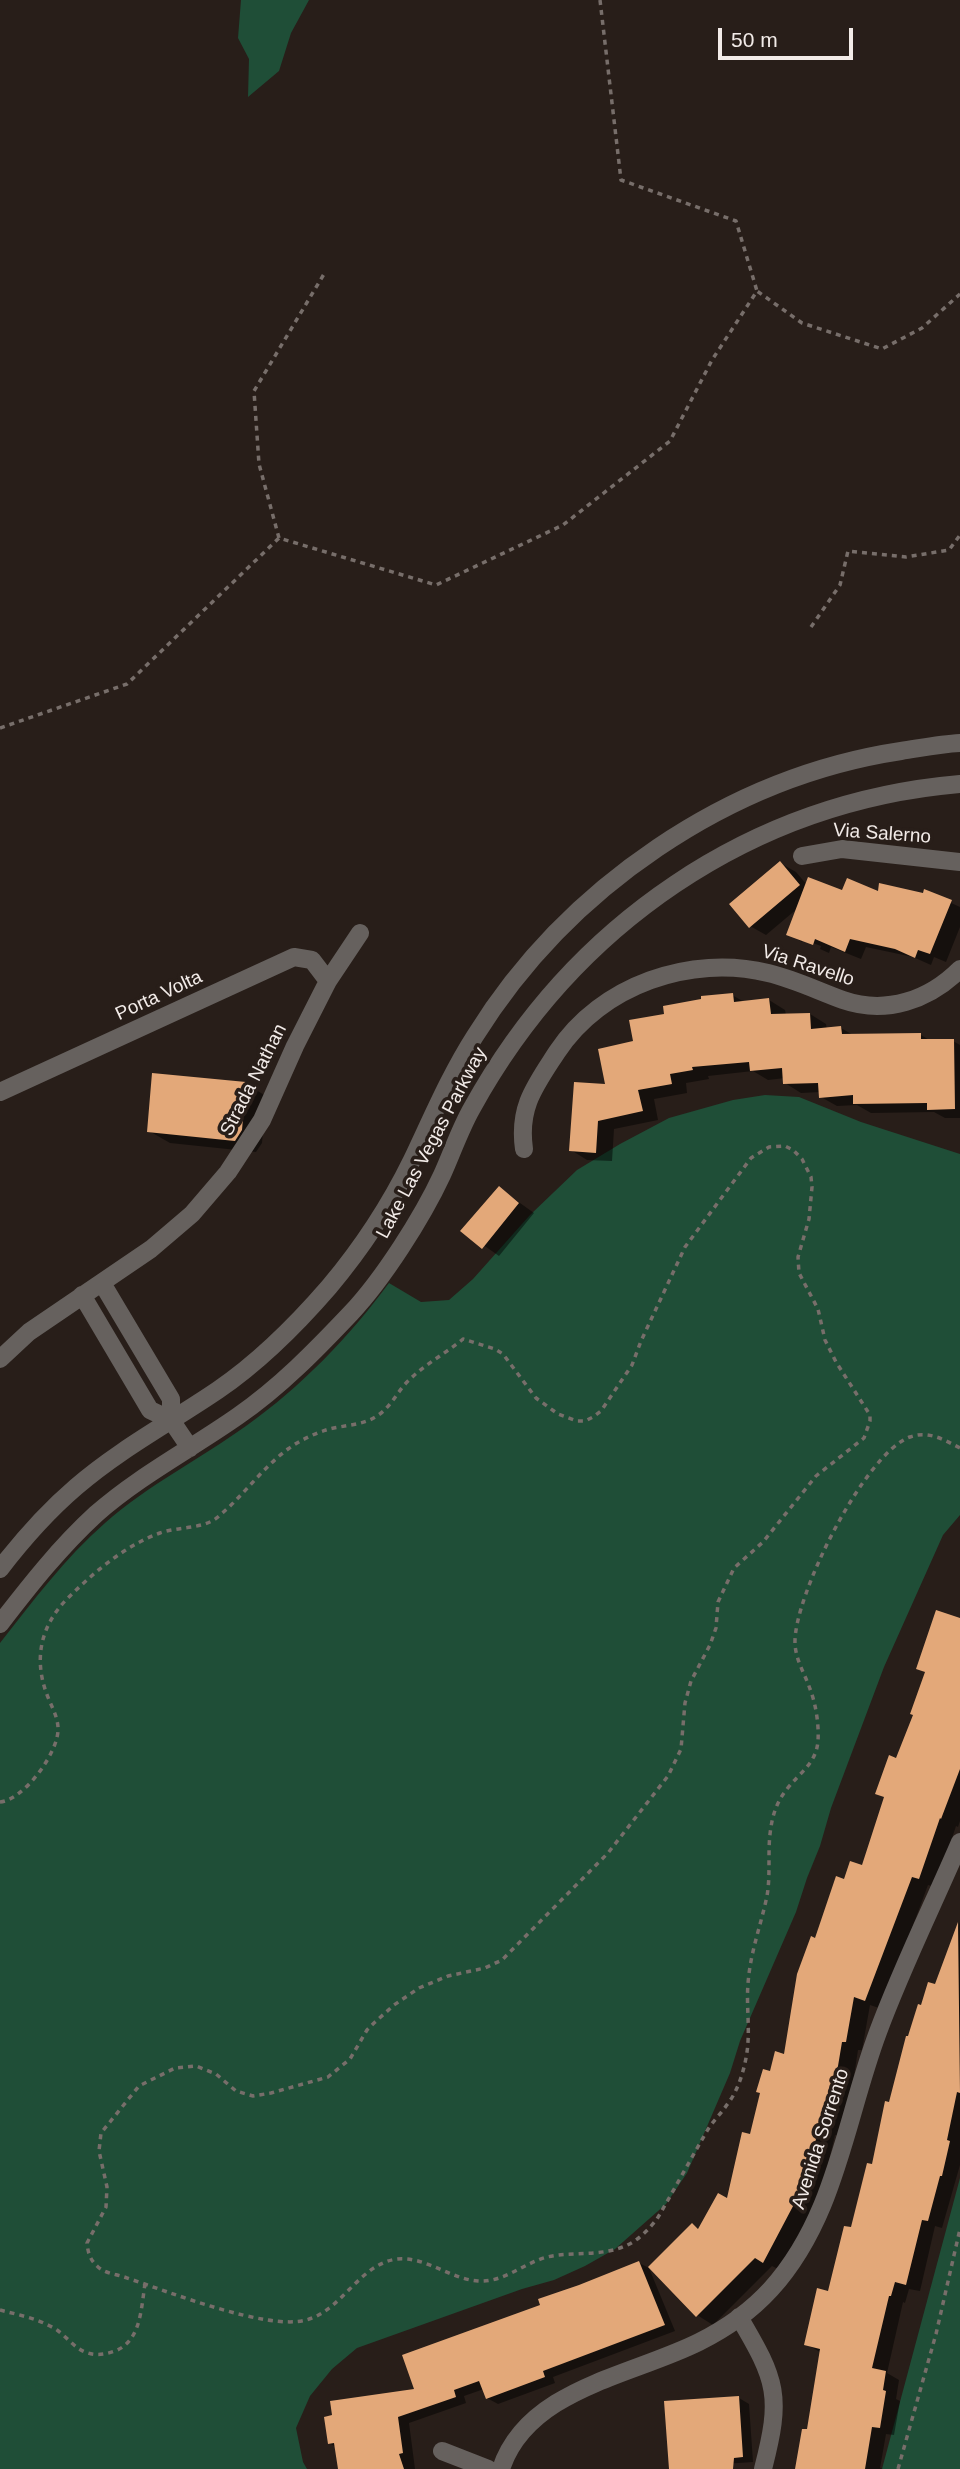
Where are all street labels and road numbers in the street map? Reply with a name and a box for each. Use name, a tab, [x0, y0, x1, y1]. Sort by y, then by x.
street label: Via Salerno	[832, 819, 932, 849]
street label: Via Ravello	[759, 940, 857, 992]
street label: Porta Volta	[112, 966, 206, 1026]
street label: Strada Nathan	[216, 1020, 292, 1140]
street label: Lake Las Vegas Parkway	[372, 1043, 492, 1243]
street label: Avenida Sorrento	[788, 2066, 854, 2212]

